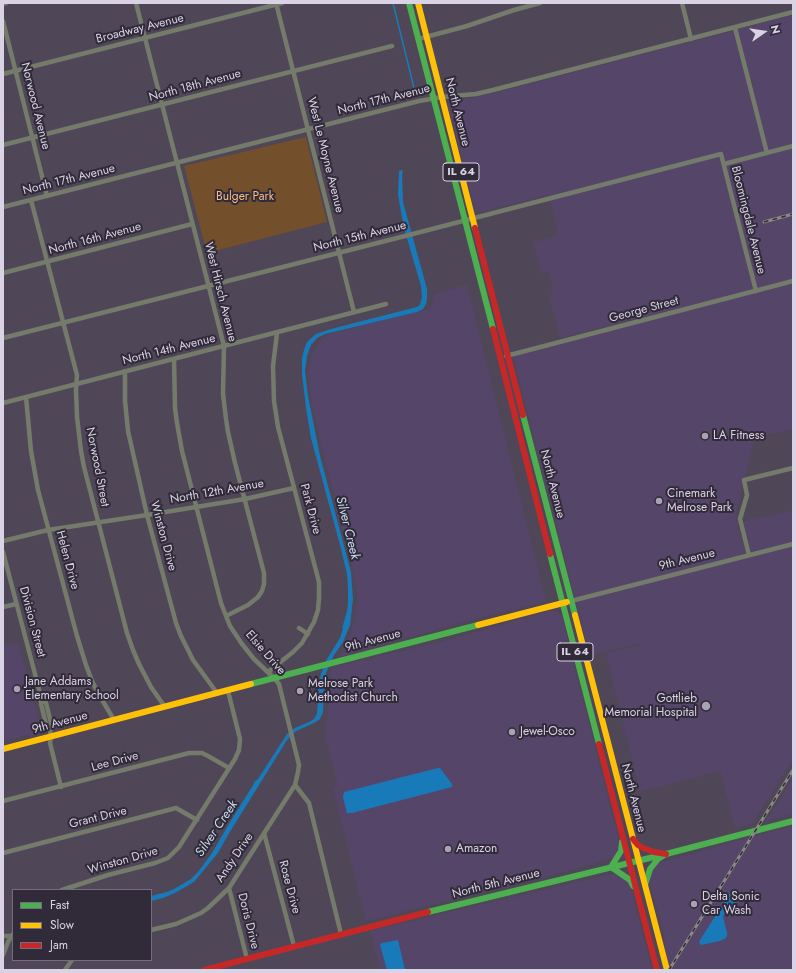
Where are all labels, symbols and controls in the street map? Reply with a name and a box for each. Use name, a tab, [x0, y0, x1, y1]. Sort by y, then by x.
street label: Broadway Avenue	[95, 11, 185, 47]
north arrow	[744, 12, 784, 52]
text: N	[767, 23, 784, 35]
street label: Norwood Avenue	[17, 61, 53, 151]
street label: North 18th Avenue	[147, 67, 243, 105]
street label: North Avenue	[442, 76, 472, 148]
street label: North 17th Avenue	[336, 82, 432, 118]
street label: West Le Moyne Avenue	[304, 96, 346, 214]
street label: North 17th Avenue	[21, 162, 117, 198]
road number: IL 64	[443, 163, 479, 181]
street label: Bloomingdale Avenue	[728, 165, 768, 275]
park label: Bulger Park	[216, 190, 274, 204]
street label: North 15th Avenue	[312, 219, 408, 255]
street label: North 16th Avenue	[47, 220, 143, 258]
street label: West Hirsch Avenue	[201, 241, 239, 343]
street label: George Street	[608, 294, 680, 326]
street label: North 14th Avenue	[121, 331, 217, 369]
street label: Norwood Street	[82, 426, 112, 508]
place label: LA Fitness	[713, 429, 764, 443]
marker: LA Fitness	[700, 431, 710, 441]
street label: North Avenue	[537, 448, 567, 520]
street label: North 12th Avenue	[169, 477, 265, 507]
street label: Park Drive	[296, 482, 324, 536]
place label: Cinemark Melrose Park	[667, 487, 732, 515]
water label: Silver Creek	[332, 495, 362, 561]
marker: Cinemark Melrose Park	[654, 496, 664, 506]
street label: Winston Drive	[147, 499, 179, 573]
street label: Helen Drive	[52, 529, 82, 591]
street label: 9th Avenue	[658, 546, 716, 574]
street label: Division Street	[16, 585, 48, 659]
street label: 9th Avenue	[344, 627, 402, 655]
street label: Elsie Drive	[242, 628, 288, 678]
road number: IL 64	[557, 643, 593, 661]
place label: Jane Addams Elementary School	[25, 675, 119, 703]
place label: Melrose Park Methodist Church	[308, 677, 398, 705]
marker: Jane Addams Elementary School	[12, 684, 22, 694]
marker: Melrose Park Methodist Church	[295, 686, 305, 696]
place label: Gottlieb Memorial Hospital	[604, 692, 697, 720]
marker: Gottlieb Memorial Hospital	[700, 700, 712, 712]
street label: 9th Avenue	[31, 709, 89, 737]
place label: Jewel-Osco	[520, 725, 575, 739]
marker: Jewel-Osco	[507, 727, 517, 737]
street label: Lee Drive	[90, 749, 140, 775]
street label: North Avenue	[618, 762, 648, 834]
water label: Silver Creek	[192, 798, 242, 860]
street label: Grant Drive	[68, 804, 128, 832]
street label: Andy Drive	[213, 831, 257, 885]
place label: Amazon	[456, 842, 497, 856]
street label: Winston Drive	[86, 844, 160, 878]
marker: Amazon	[443, 844, 453, 854]
street label: Rose Drive	[275, 859, 303, 915]
street label: North 5th Avenue	[451, 866, 541, 902]
legend	[12, 889, 152, 961]
place label: Delta Sonic Car Wash	[702, 890, 760, 918]
street label: Doris Drive	[234, 892, 262, 950]
text: Fast	[50, 896, 69, 914]
marker: Delta Sonic Car Wash	[689, 899, 699, 909]
text: Slow	[50, 916, 74, 934]
text: Jam	[50, 936, 68, 954]

